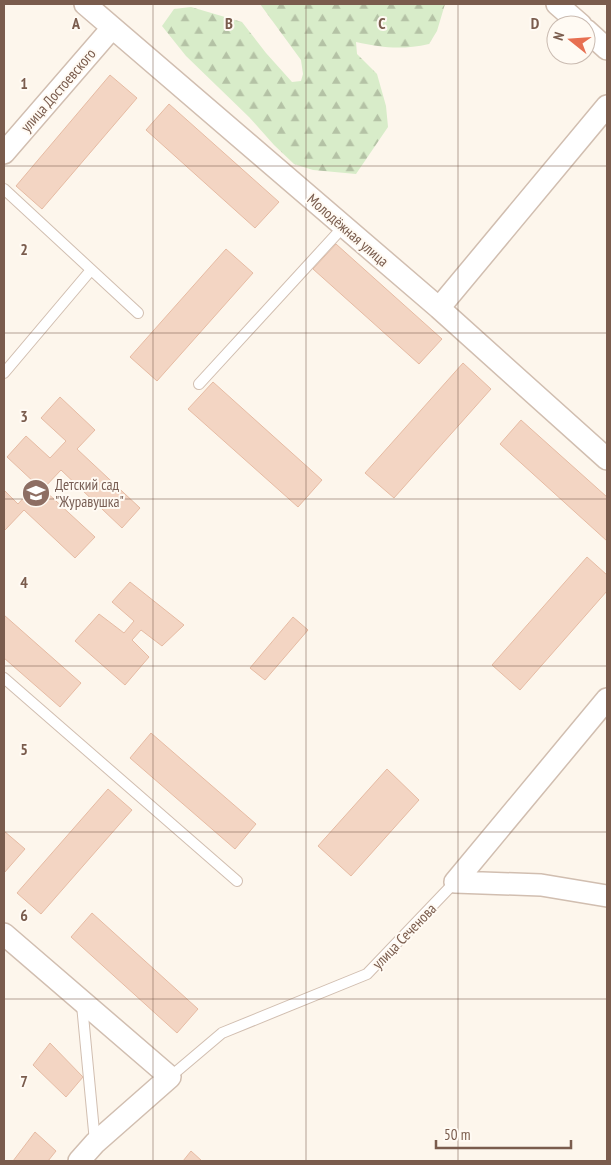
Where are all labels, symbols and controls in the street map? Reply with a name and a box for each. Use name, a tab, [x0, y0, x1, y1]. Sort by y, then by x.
text: A	[71, 13, 81, 33]
text: B	[225, 13, 233, 33]
text: C	[378, 13, 386, 33]
text: D	[531, 13, 540, 33]
north arrow	[546, 15, 596, 65]
text: N	[549, 30, 568, 42]
street label: улица Достоевского	[16, 44, 100, 136]
text: 1	[20, 73, 28, 93]
street label: Молодёжная улица	[303, 190, 393, 270]
text: 2	[20, 239, 28, 259]
text: 3	[20, 406, 28, 426]
place label: Детский сад "Журавушка"	[55, 475, 124, 511]
school or university icon: Детский сад "Журавушка"	[21, 478, 51, 508]
text: 4	[20, 572, 28, 592]
text: 5	[20, 739, 28, 759]
street label: улица Сеченова	[368, 899, 440, 973]
text: 6	[20, 905, 28, 925]
text: 7	[20, 1071, 28, 1091]
scale bar	[436, 1118, 571, 1150]
text: 50 m	[444, 1125, 470, 1144]

